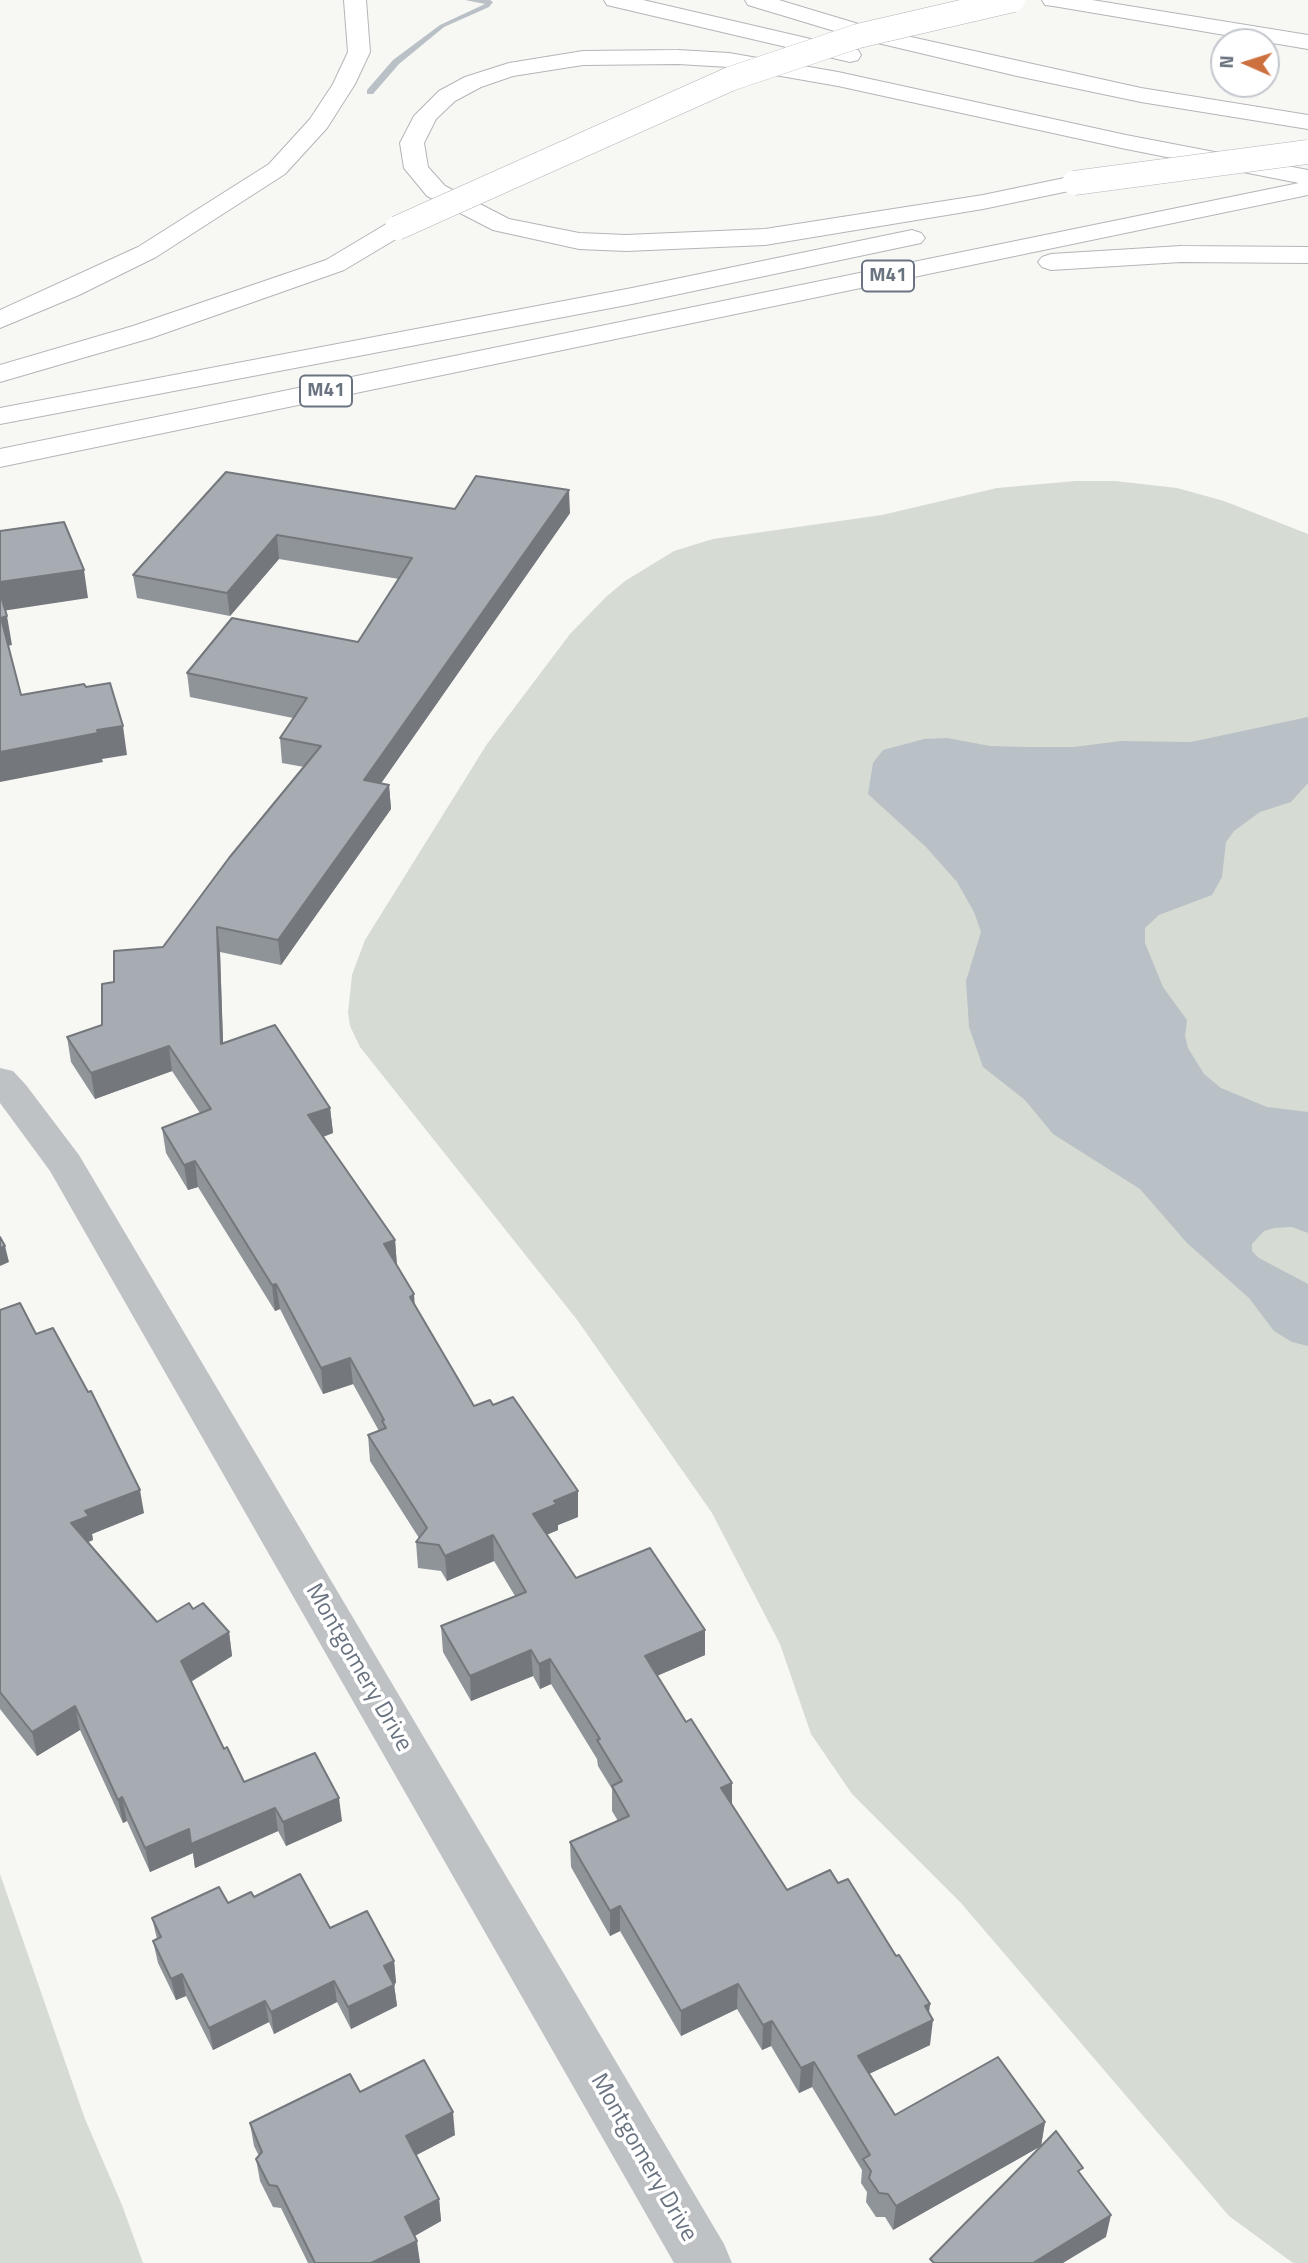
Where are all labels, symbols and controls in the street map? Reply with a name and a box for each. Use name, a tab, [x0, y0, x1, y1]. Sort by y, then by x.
north arrow	[1210, 28, 1280, 98]
text: N	[1211, 55, 1240, 69]
road number: M41	[862, 260, 914, 292]
road number: M41	[300, 376, 352, 406]
street label: Montgomery Drive	[298, 1579, 418, 1757]
street label: Montgomery Drive	[583, 2069, 703, 2247]

